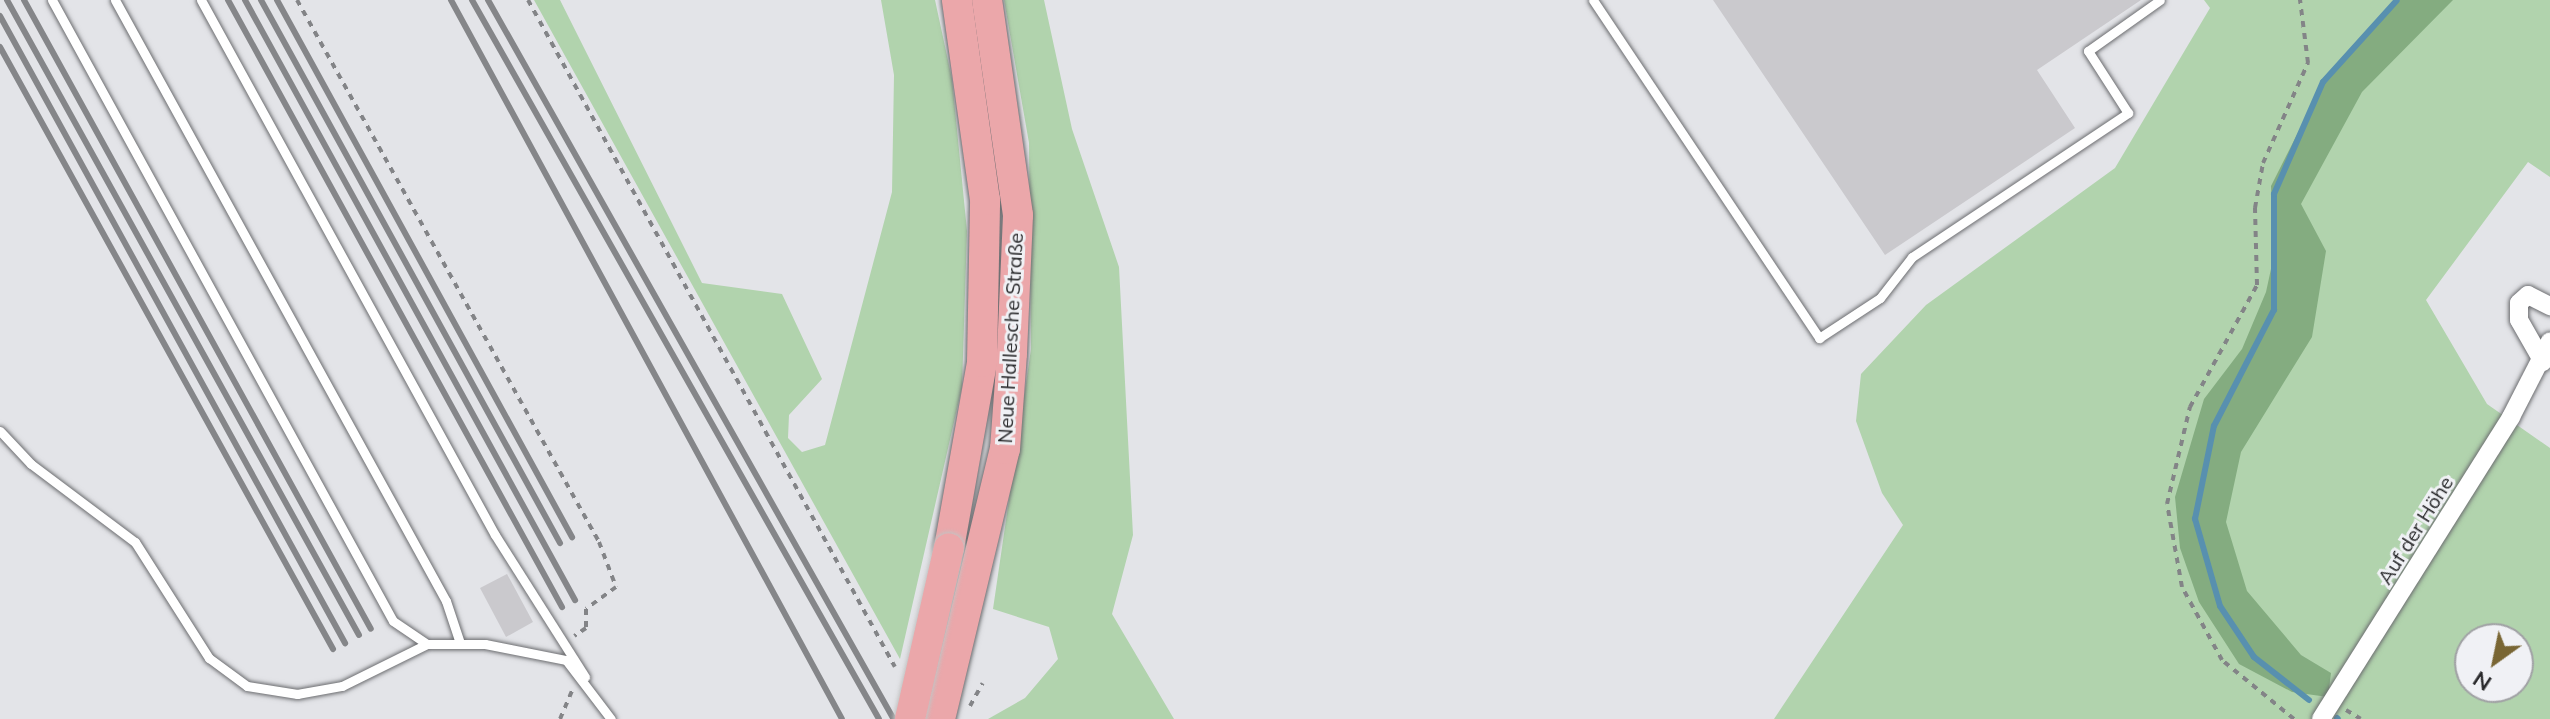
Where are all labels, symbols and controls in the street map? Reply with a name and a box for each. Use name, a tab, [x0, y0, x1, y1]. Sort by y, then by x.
street label: Neue Hallesche Straße	[992, 232, 1028, 444]
street label: Auf der Höhe	[2372, 472, 2458, 588]
north arrow	[2454, 623, 2534, 703]
text: N	[2467, 665, 2497, 698]

